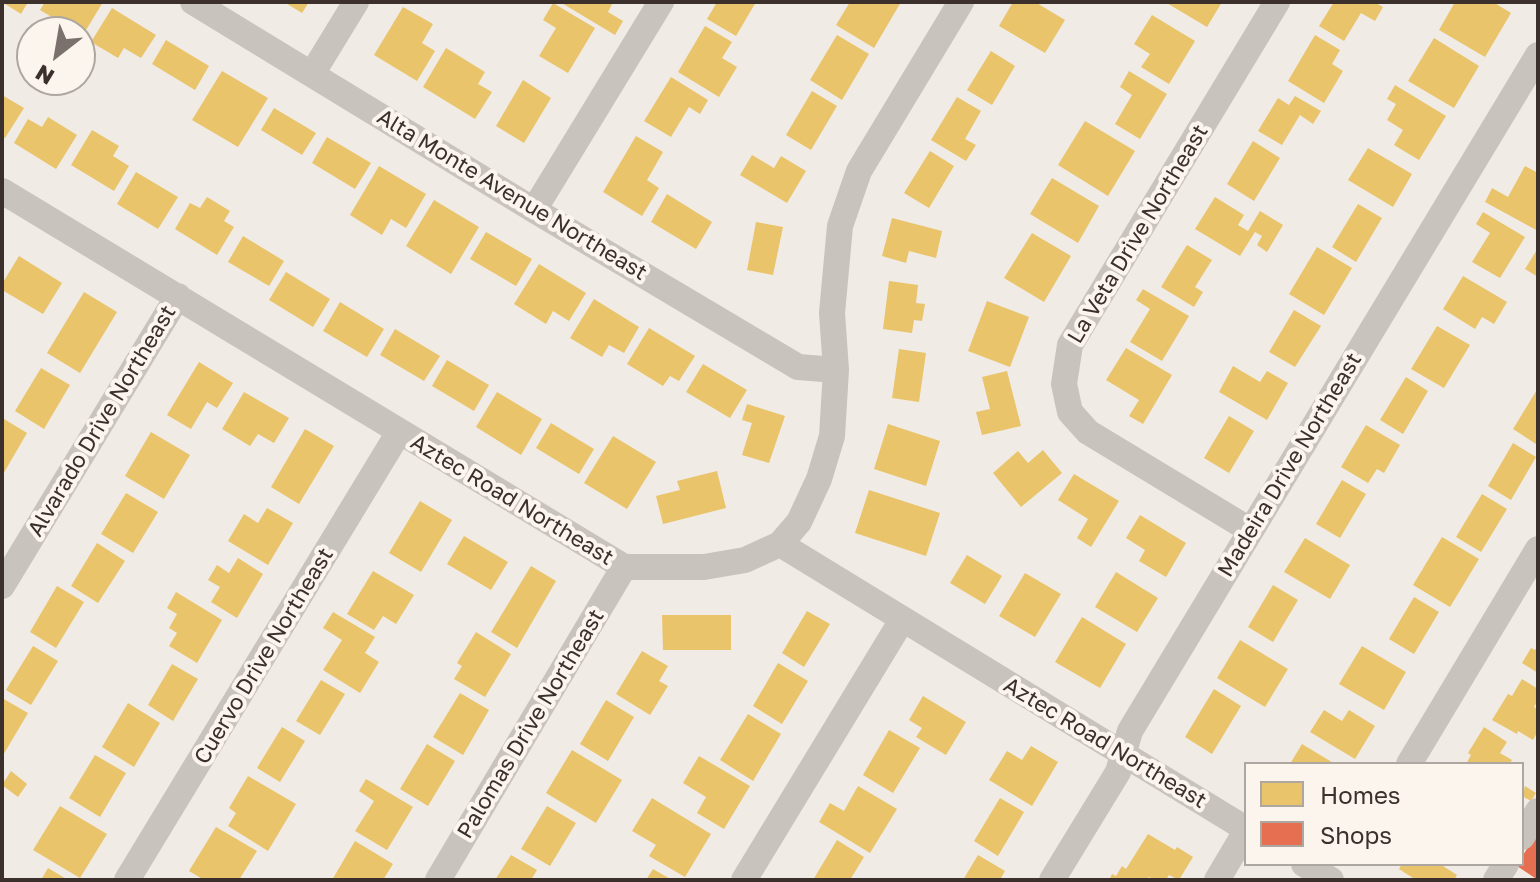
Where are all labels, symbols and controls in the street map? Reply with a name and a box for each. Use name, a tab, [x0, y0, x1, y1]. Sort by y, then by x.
north arrow	[16, 16, 96, 96]
text: N	[30, 59, 59, 91]
street label: Alta Monte Avenue Northeast	[372, 104, 652, 286]
street label: La Veta Drive Northeast	[1062, 120, 1214, 348]
street label: Alvarado Drive Northeast	[22, 301, 182, 541]
street label: Madeira Drive Northeast	[1213, 348, 1367, 582]
street label: Aztec Road Northeast	[406, 429, 618, 571]
street label: Cuervo Drive Northeast	[189, 543, 339, 769]
street label: Palomas Drive Northeast	[452, 605, 610, 843]
street label: Aztec Road Northeast	[999, 672, 1211, 814]
legend	[1244, 762, 1524, 866]
text: Homes	[1320, 780, 1401, 809]
text: Shops	[1320, 820, 1392, 849]

